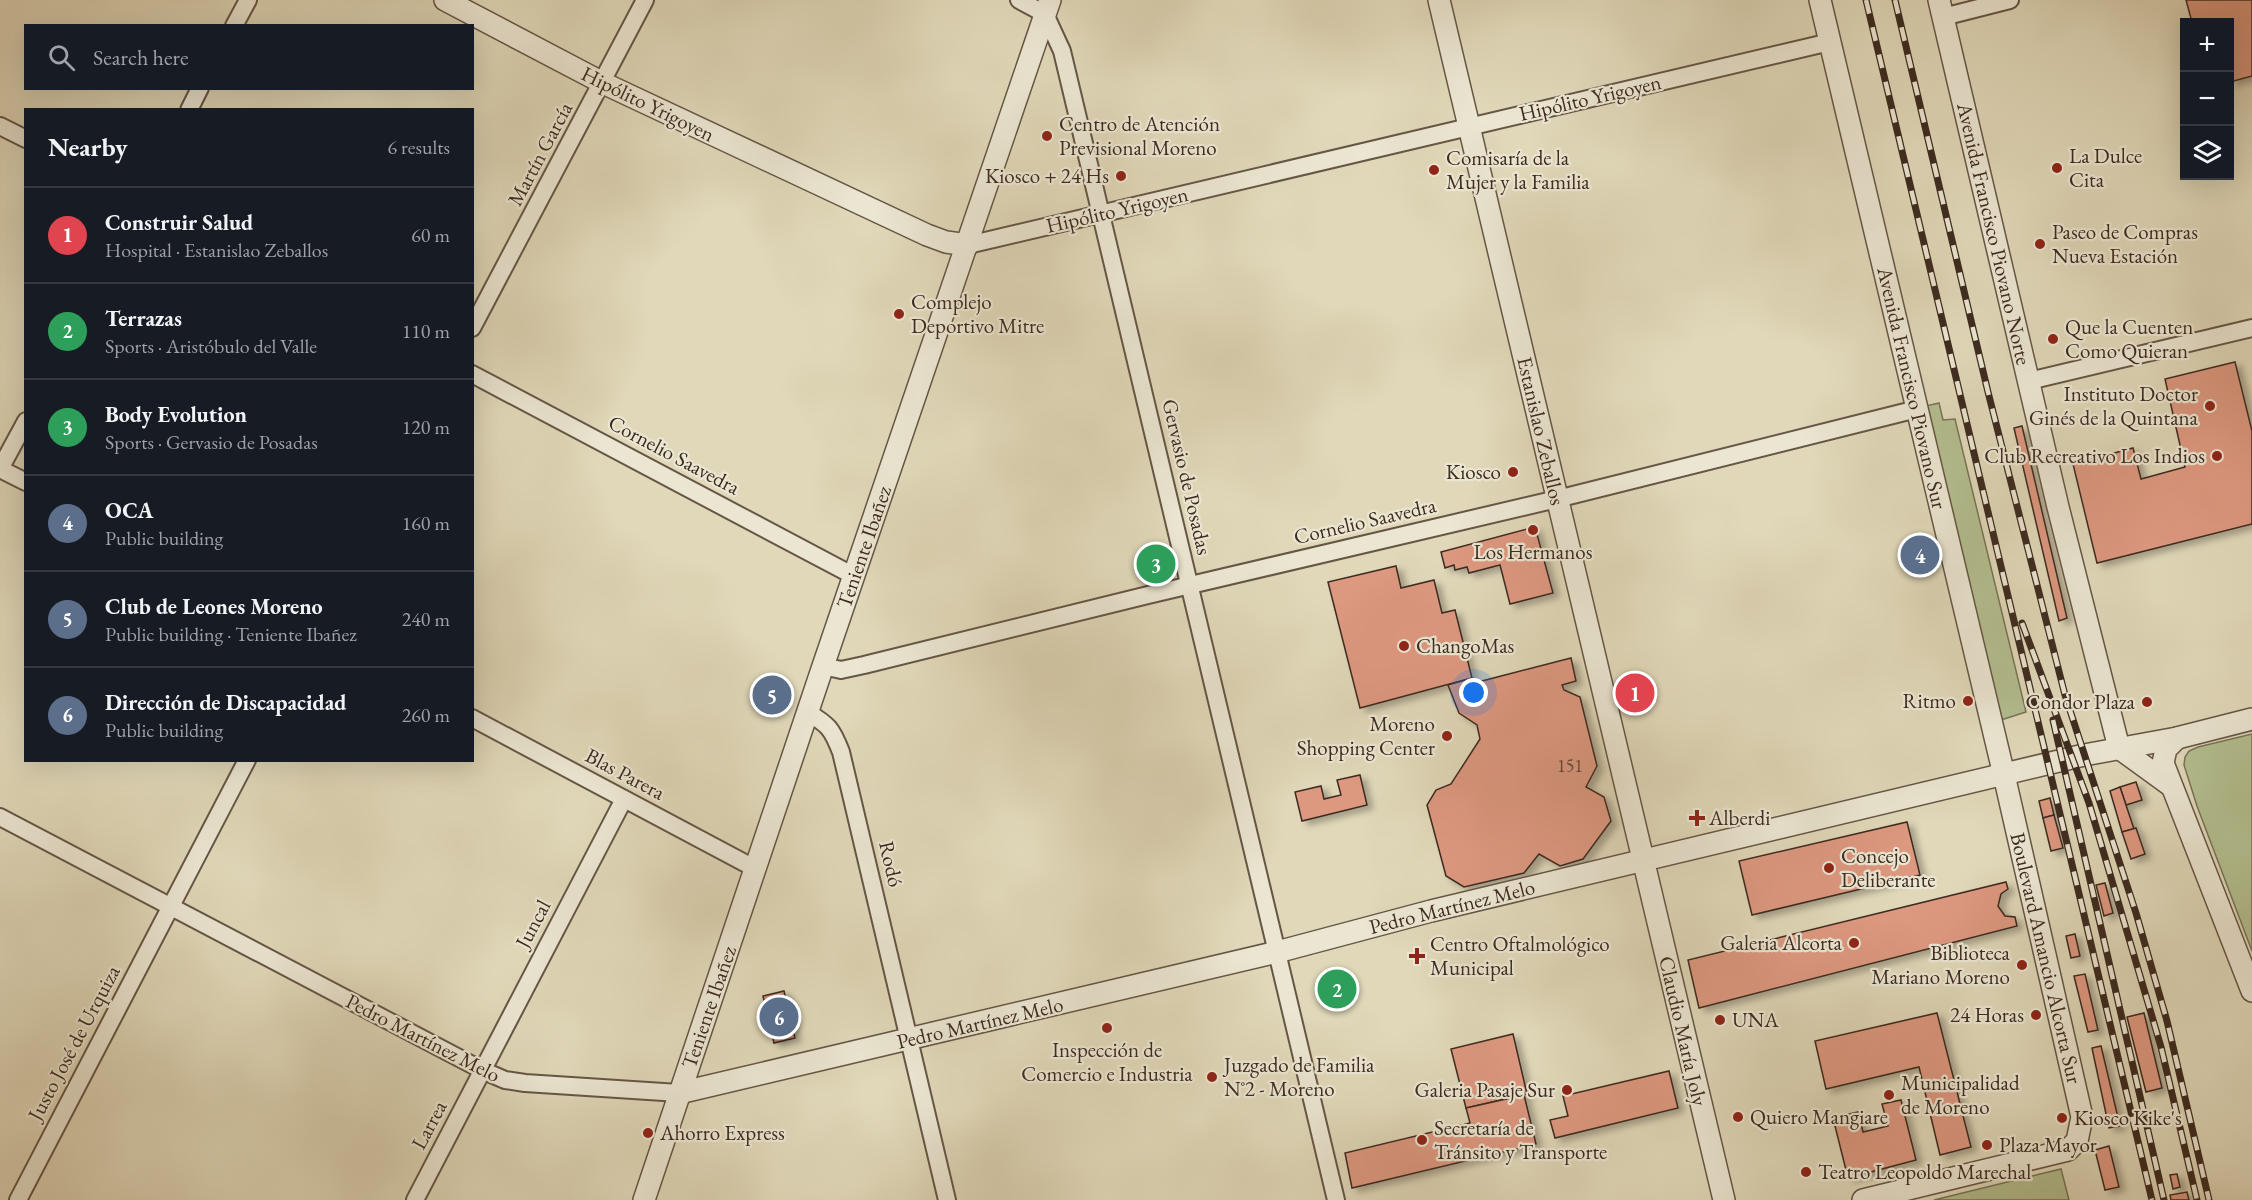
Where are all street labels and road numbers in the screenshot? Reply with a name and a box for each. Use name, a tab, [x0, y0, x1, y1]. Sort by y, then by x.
street label: Hipólito Yrigoyen	[577, 60, 719, 147]
street label: Hipólito Yrigoyen	[1516, 68, 1664, 127]
street label: Martín García	[501, 97, 578, 210]
street label: Avenida Francisco Piovano Norte	[1951, 99, 2038, 368]
street label: Hipólito Yrigoyen	[1043, 180, 1191, 239]
street label: Avenida Francisco Piovano Sur	[1871, 263, 1953, 511]
street label: Estanislao Zeballos	[1511, 354, 1572, 508]
street label: Gervasio de Posadas	[1156, 396, 1219, 558]
street label: Cornelio Saavedra	[604, 409, 745, 501]
street label: Teniente Ibañez	[830, 482, 897, 612]
street label: Cornelio Saavedra	[1291, 491, 1439, 550]
street label: Blas Parera	[581, 741, 670, 806]
street label: Boulevard Amancio Alcorta Sur	[2004, 830, 2089, 1086]
street label: Rodó	[873, 838, 910, 890]
street label: Pedro Martínez Melo	[1366, 873, 1538, 940]
street label: Juncal	[508, 895, 556, 954]
street label: Teniente Ibañez	[675, 942, 742, 1072]
street label: Claudio María Joly	[1653, 953, 1714, 1109]
street label: Justo José de Urquiza	[20, 960, 126, 1127]
street label: Pedro Martínez Melo	[341, 987, 505, 1088]
street label: Pedro Martínez Melo	[894, 990, 1066, 1055]
street label: Larrea	[405, 1095, 453, 1154]

